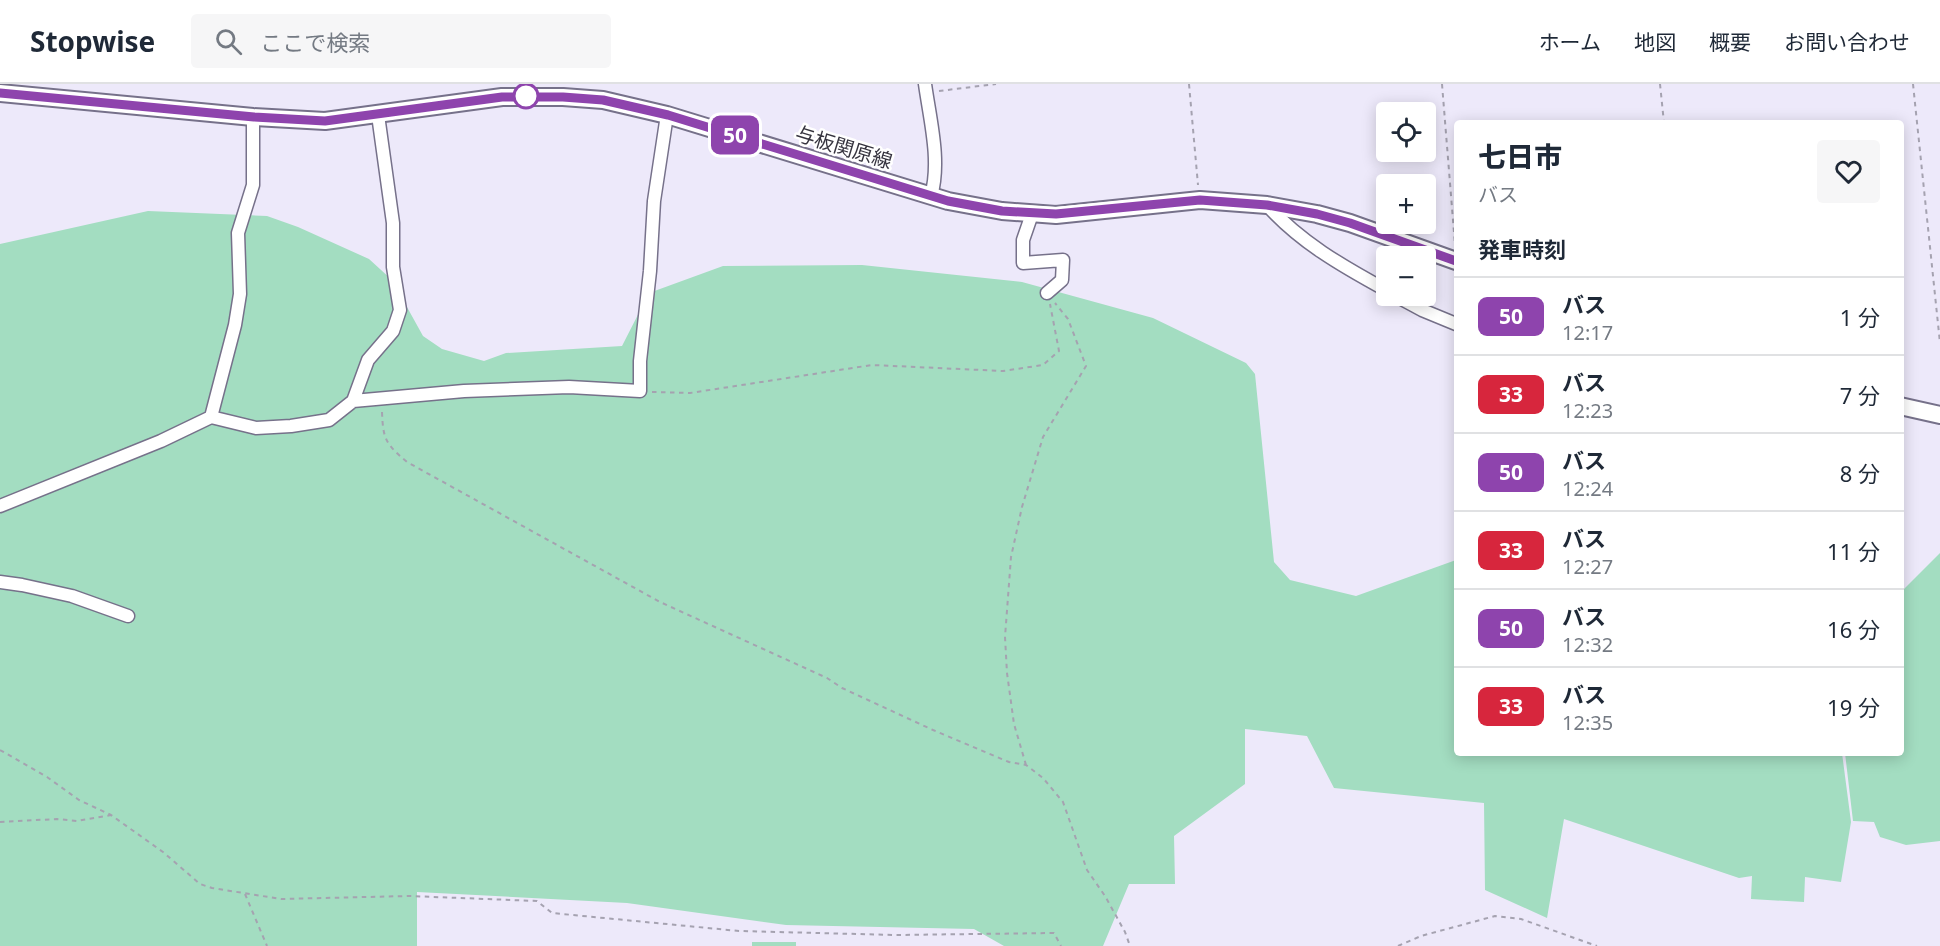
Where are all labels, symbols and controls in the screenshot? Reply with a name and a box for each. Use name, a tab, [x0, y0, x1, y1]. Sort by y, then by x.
search box	[191, 14, 611, 68]
text: Stopwise	[30, 22, 155, 60]
icon: search	[212, 25, 245, 58]
text: ここで検索	[260, 27, 370, 57]
text: ホーム	[1539, 28, 1601, 56]
text: 地図	[1634, 28, 1676, 56]
text: 概要	[1709, 28, 1751, 56]
text: お問い合わせ	[1784, 28, 1910, 56]
unlabelled marker	[513, 83, 539, 109]
map controls	[1376, 102, 1436, 306]
button: locate	[1376, 102, 1436, 162]
line badge: 50	[708, 116, 762, 154]
street label: 与板関原線	[792, 119, 896, 175]
text: 50	[723, 121, 747, 149]
text: 七日市	[1478, 137, 1562, 175]
button: heart	[1817, 140, 1880, 203]
button: +	[1376, 174, 1436, 234]
text: バス	[1478, 181, 1518, 208]
text: 発車時刻	[1478, 234, 1566, 264]
button: −	[1376, 246, 1436, 306]
text: バス	[1562, 289, 1606, 319]
text: 50	[1499, 302, 1523, 330]
text: 1 分	[1840, 302, 1880, 332]
text: 12:17	[1562, 319, 1613, 346]
text: バス	[1562, 367, 1606, 397]
text: 33	[1499, 380, 1523, 408]
text: 7 分	[1840, 380, 1880, 410]
text: 12:23	[1562, 397, 1613, 424]
text: バス	[1562, 445, 1606, 475]
text: 50	[1499, 458, 1523, 486]
text: 8 分	[1840, 458, 1880, 488]
text: 12:24	[1562, 475, 1613, 502]
text: バス	[1562, 523, 1606, 553]
text: 33	[1499, 536, 1523, 564]
text: 11 分	[1827, 536, 1880, 566]
text: 12:27	[1562, 553, 1613, 580]
text: バス	[1562, 601, 1606, 631]
text: 50	[1499, 614, 1523, 642]
text: 16 分	[1827, 614, 1880, 644]
text: 12:32	[1562, 631, 1613, 658]
text: バス	[1562, 679, 1606, 709]
text: 33	[1499, 692, 1523, 720]
text: 19 分	[1827, 692, 1880, 722]
text: 12:35	[1562, 709, 1613, 736]

